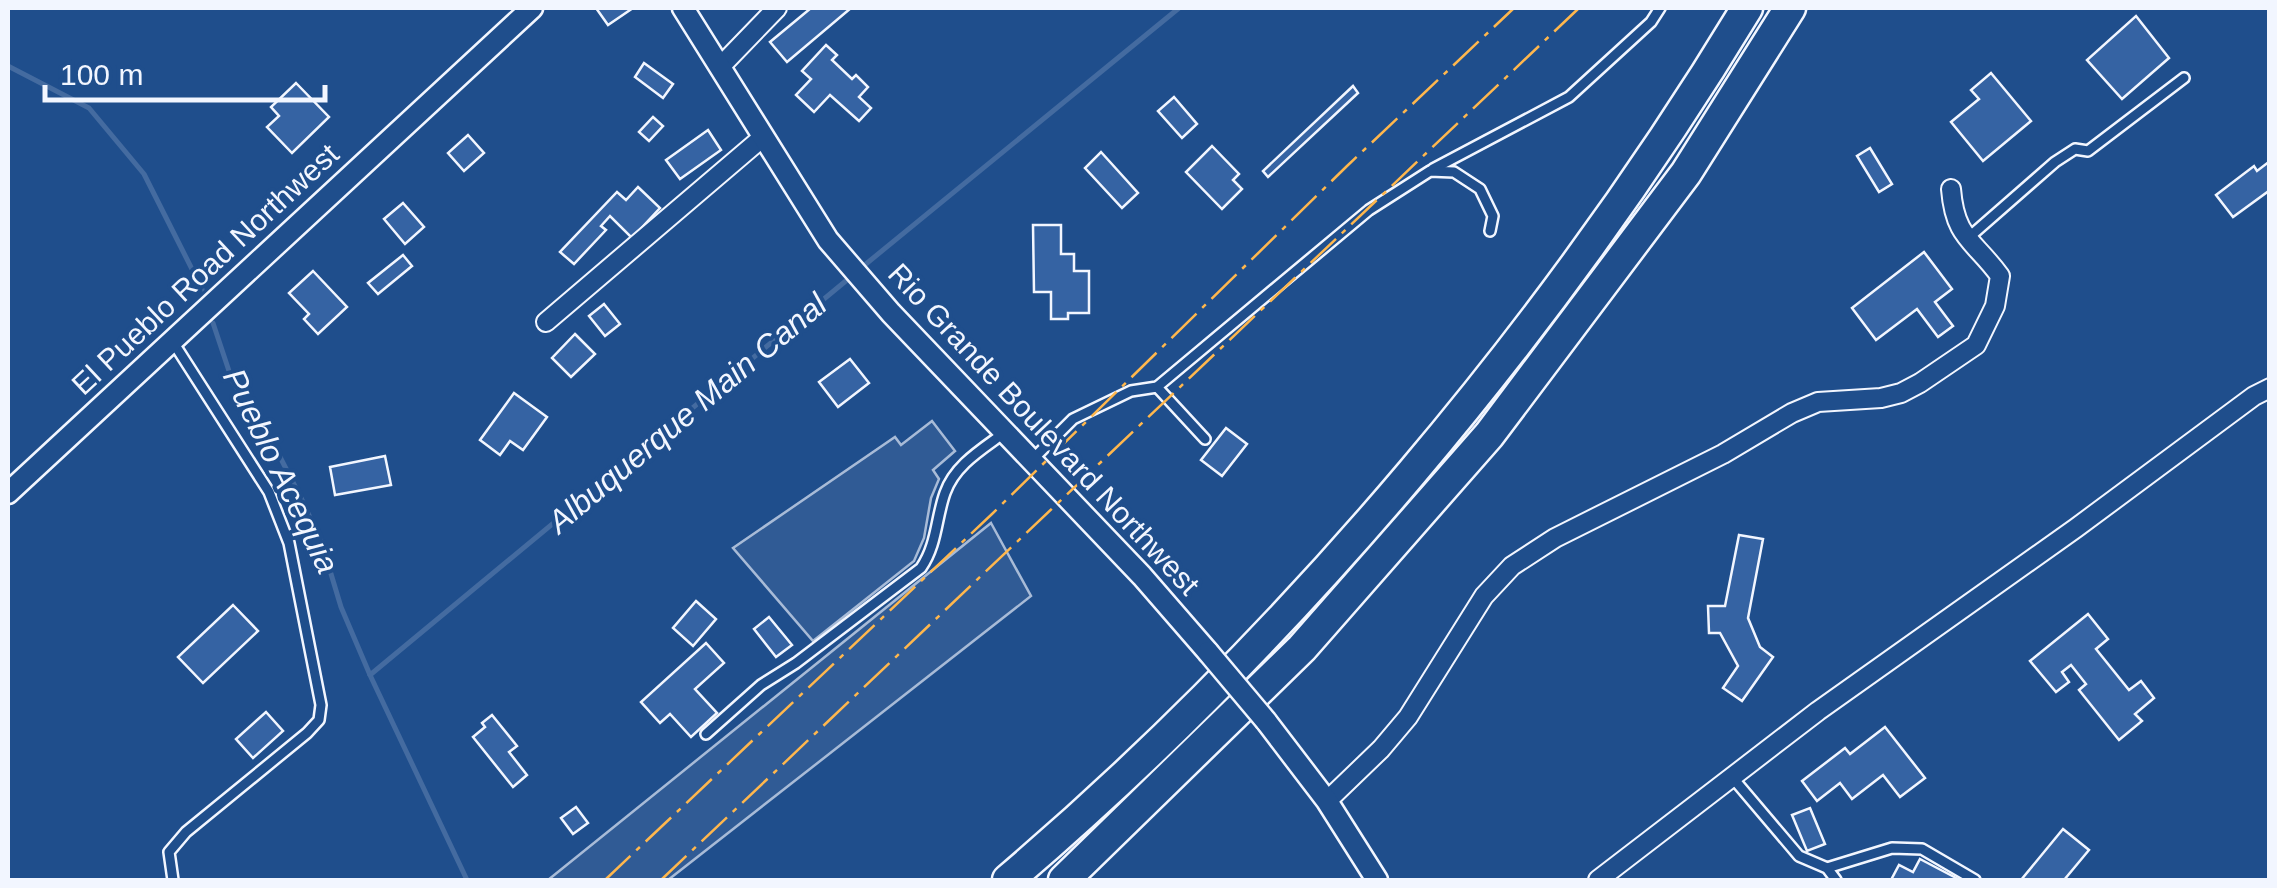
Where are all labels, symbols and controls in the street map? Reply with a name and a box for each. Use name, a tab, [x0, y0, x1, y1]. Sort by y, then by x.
scale bar	[45, 40, 325, 102]
text: 100 m	[60, 58, 143, 91]
street label: El Pueblo Road Northwest	[65, 136, 345, 401]
street label: Rio Grande Boulevard Northwest	[882, 257, 1207, 602]
water label: Albuquerque Main Canal	[539, 285, 834, 541]
water label: Pueblo Acequia	[216, 363, 346, 579]

